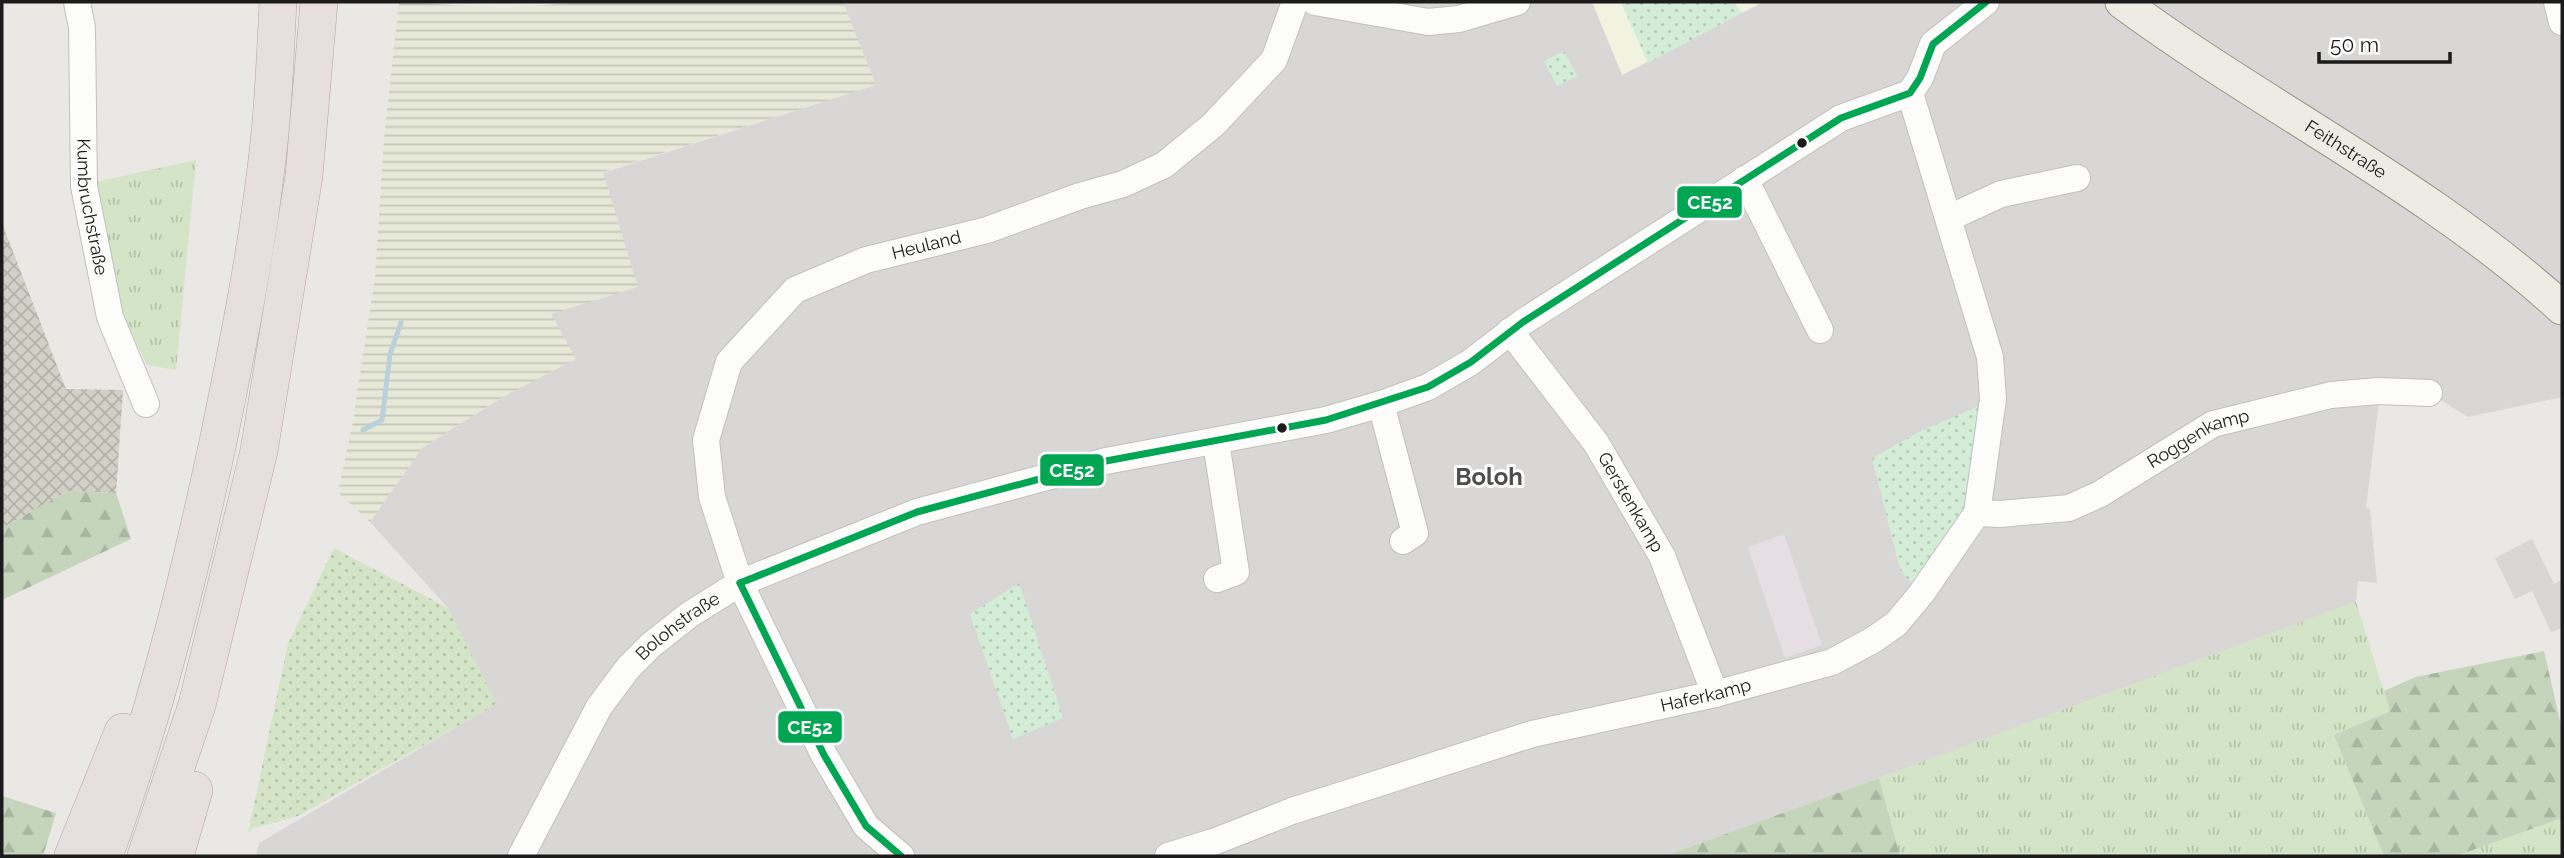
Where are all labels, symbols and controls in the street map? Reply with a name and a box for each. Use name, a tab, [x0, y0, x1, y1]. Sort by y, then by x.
scale bar	[2319, 21, 2450, 65]
text: 50 m	[2330, 32, 2379, 57]
street label: Feithstraße	[2301, 115, 2391, 183]
unlabelled marker	[1795, 136, 1809, 150]
street label: Kumbruchstraße	[73, 138, 113, 277]
line badge: CE52	[1676, 185, 1743, 219]
text: CE52	[1687, 191, 1733, 213]
street label: Heuland	[889, 226, 963, 263]
street label: Roggenkamp	[2143, 404, 2251, 472]
unlabelled marker	[1275, 421, 1289, 435]
street label: Gerstenkamp	[1594, 448, 1669, 556]
line badge: CE52	[1039, 453, 1105, 487]
text: CE52	[1049, 459, 1095, 481]
district label: Boloh	[1455, 462, 1523, 491]
street label: Bolohstraße	[631, 587, 724, 664]
street label: Haferkamp	[1658, 674, 1753, 716]
line badge: CE52	[777, 710, 843, 744]
text: CE52	[787, 716, 833, 738]

